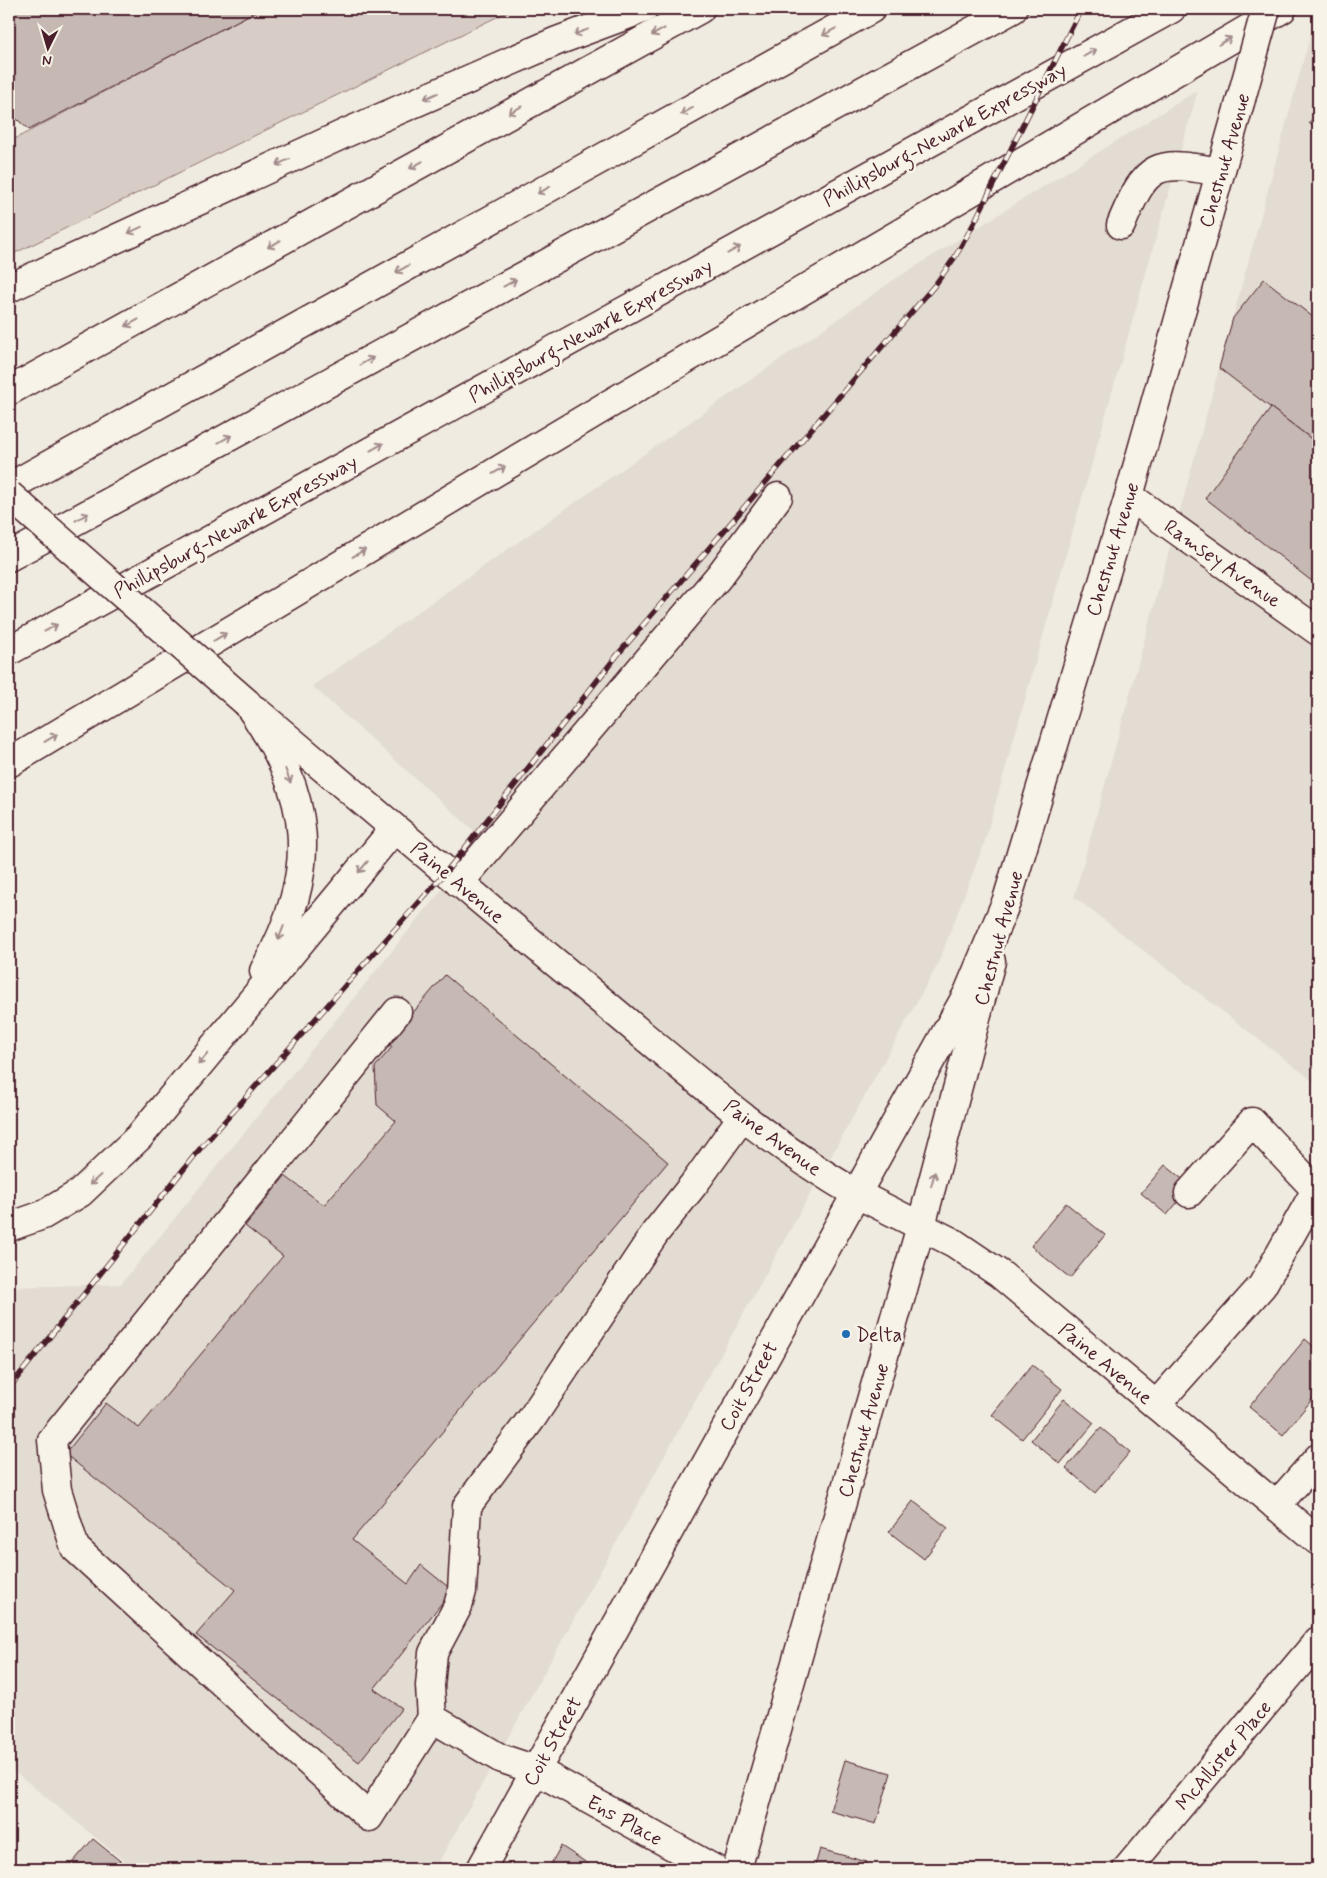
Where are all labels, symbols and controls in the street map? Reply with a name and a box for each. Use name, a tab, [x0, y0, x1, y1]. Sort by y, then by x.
north arrow	[22, 22, 72, 72]
one-way arrow	[650, 27, 665, 37]
one-way arrow	[574, 28, 589, 37]
one-way arrow	[822, 28, 836, 38]
one-way arrow	[1218, 36, 1232, 46]
one-way arrow	[1083, 47, 1097, 57]
text: N	[42, 51, 52, 69]
street label: Phillipsburg-Newark Expressway	[818, 57, 1072, 215]
street label: Chestnut Avenue	[1193, 90, 1258, 231]
one-way arrow	[424, 91, 439, 101]
one-way arrow	[508, 106, 523, 115]
one-way arrow	[679, 106, 694, 116]
one-way arrow	[276, 158, 291, 168]
one-way arrow	[410, 160, 424, 170]
one-way arrow	[537, 185, 552, 195]
one-way arrow	[128, 225, 143, 235]
one-way arrow	[268, 239, 282, 249]
one-way arrow	[726, 245, 741, 254]
street label: Phillipsburg-Newark Expressway	[464, 253, 718, 411]
one-way arrow	[395, 264, 410, 274]
one-way arrow	[502, 278, 517, 288]
one-way arrow	[126, 318, 140, 328]
one-way arrow	[360, 356, 375, 366]
one-way arrow	[217, 434, 232, 443]
one-way arrow	[370, 442, 384, 452]
street label: Phillipsburg-Newark Expressway	[109, 449, 363, 607]
one-way arrow	[491, 464, 505, 474]
street label: Chestnut Avenue	[1080, 479, 1147, 620]
one-way arrow	[75, 512, 90, 522]
street label: Ramsey Avenue	[1158, 514, 1286, 615]
one-way arrow	[352, 548, 366, 558]
one-way arrow	[44, 622, 58, 632]
one-way arrow	[212, 631, 226, 641]
one-way arrow	[43, 733, 57, 743]
one-way arrow	[284, 768, 293, 783]
street label: Paine Avenue	[404, 836, 510, 931]
one-way arrow	[357, 860, 368, 873]
street label: Chestnut Avenue	[968, 868, 1030, 1009]
one-way arrow	[276, 925, 285, 940]
one-way arrow	[198, 1053, 209, 1066]
street label: Paine Avenue	[718, 1093, 827, 1183]
one-way arrow	[929, 1171, 939, 1187]
one-way arrow	[88, 1174, 101, 1186]
street label: Paine Avenue	[1052, 1317, 1158, 1412]
place label: Delta	[856, 1322, 902, 1349]
marker: Delta	[840, 1328, 852, 1340]
street label: Coit Street	[714, 1337, 785, 1436]
street label: Chestnut Avenue	[832, 1360, 897, 1501]
street label: Coit Street	[518, 1692, 589, 1791]
street label: McAllister Place	[1170, 1695, 1278, 1817]
street label: Ens Place	[582, 1789, 667, 1853]

